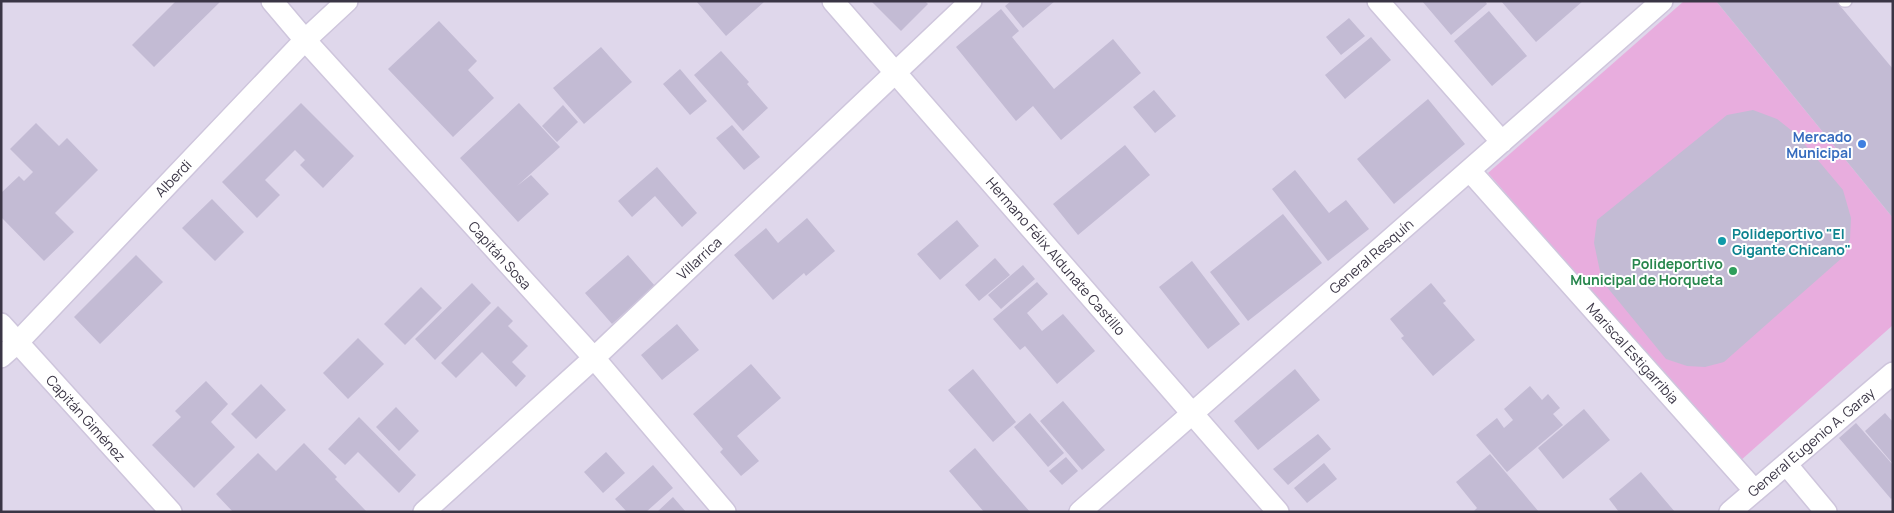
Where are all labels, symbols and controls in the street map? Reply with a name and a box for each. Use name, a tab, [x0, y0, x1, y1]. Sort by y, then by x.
place label: Mercado Municipal	[1786, 127, 1852, 162]
marker: Mercado Municipal	[1856, 138, 1868, 150]
street label: Alberdi	[151, 155, 195, 201]
street label: Hermano Félix Aldunate Castillo	[982, 173, 1130, 339]
street label: General Resquín	[1325, 214, 1417, 298]
street label: Capitán Sosa	[464, 217, 536, 293]
place label: Polideportivo "El Gigante Chicano"	[1732, 224, 1851, 259]
street label: Villarrica	[673, 232, 725, 284]
marker: Polideportivo "El Gigante Chicano"	[1716, 235, 1728, 247]
place label: Polideportivo Municipal de Horqueta	[1570, 254, 1723, 289]
marker: Polideportivo Municipal de Horqueta	[1727, 265, 1739, 277]
street label: Mariscal Estigarribia	[1583, 298, 1683, 408]
street label: Capitán Giménez	[42, 371, 130, 465]
street label: General Eugenio A. Garay	[1743, 383, 1879, 501]

